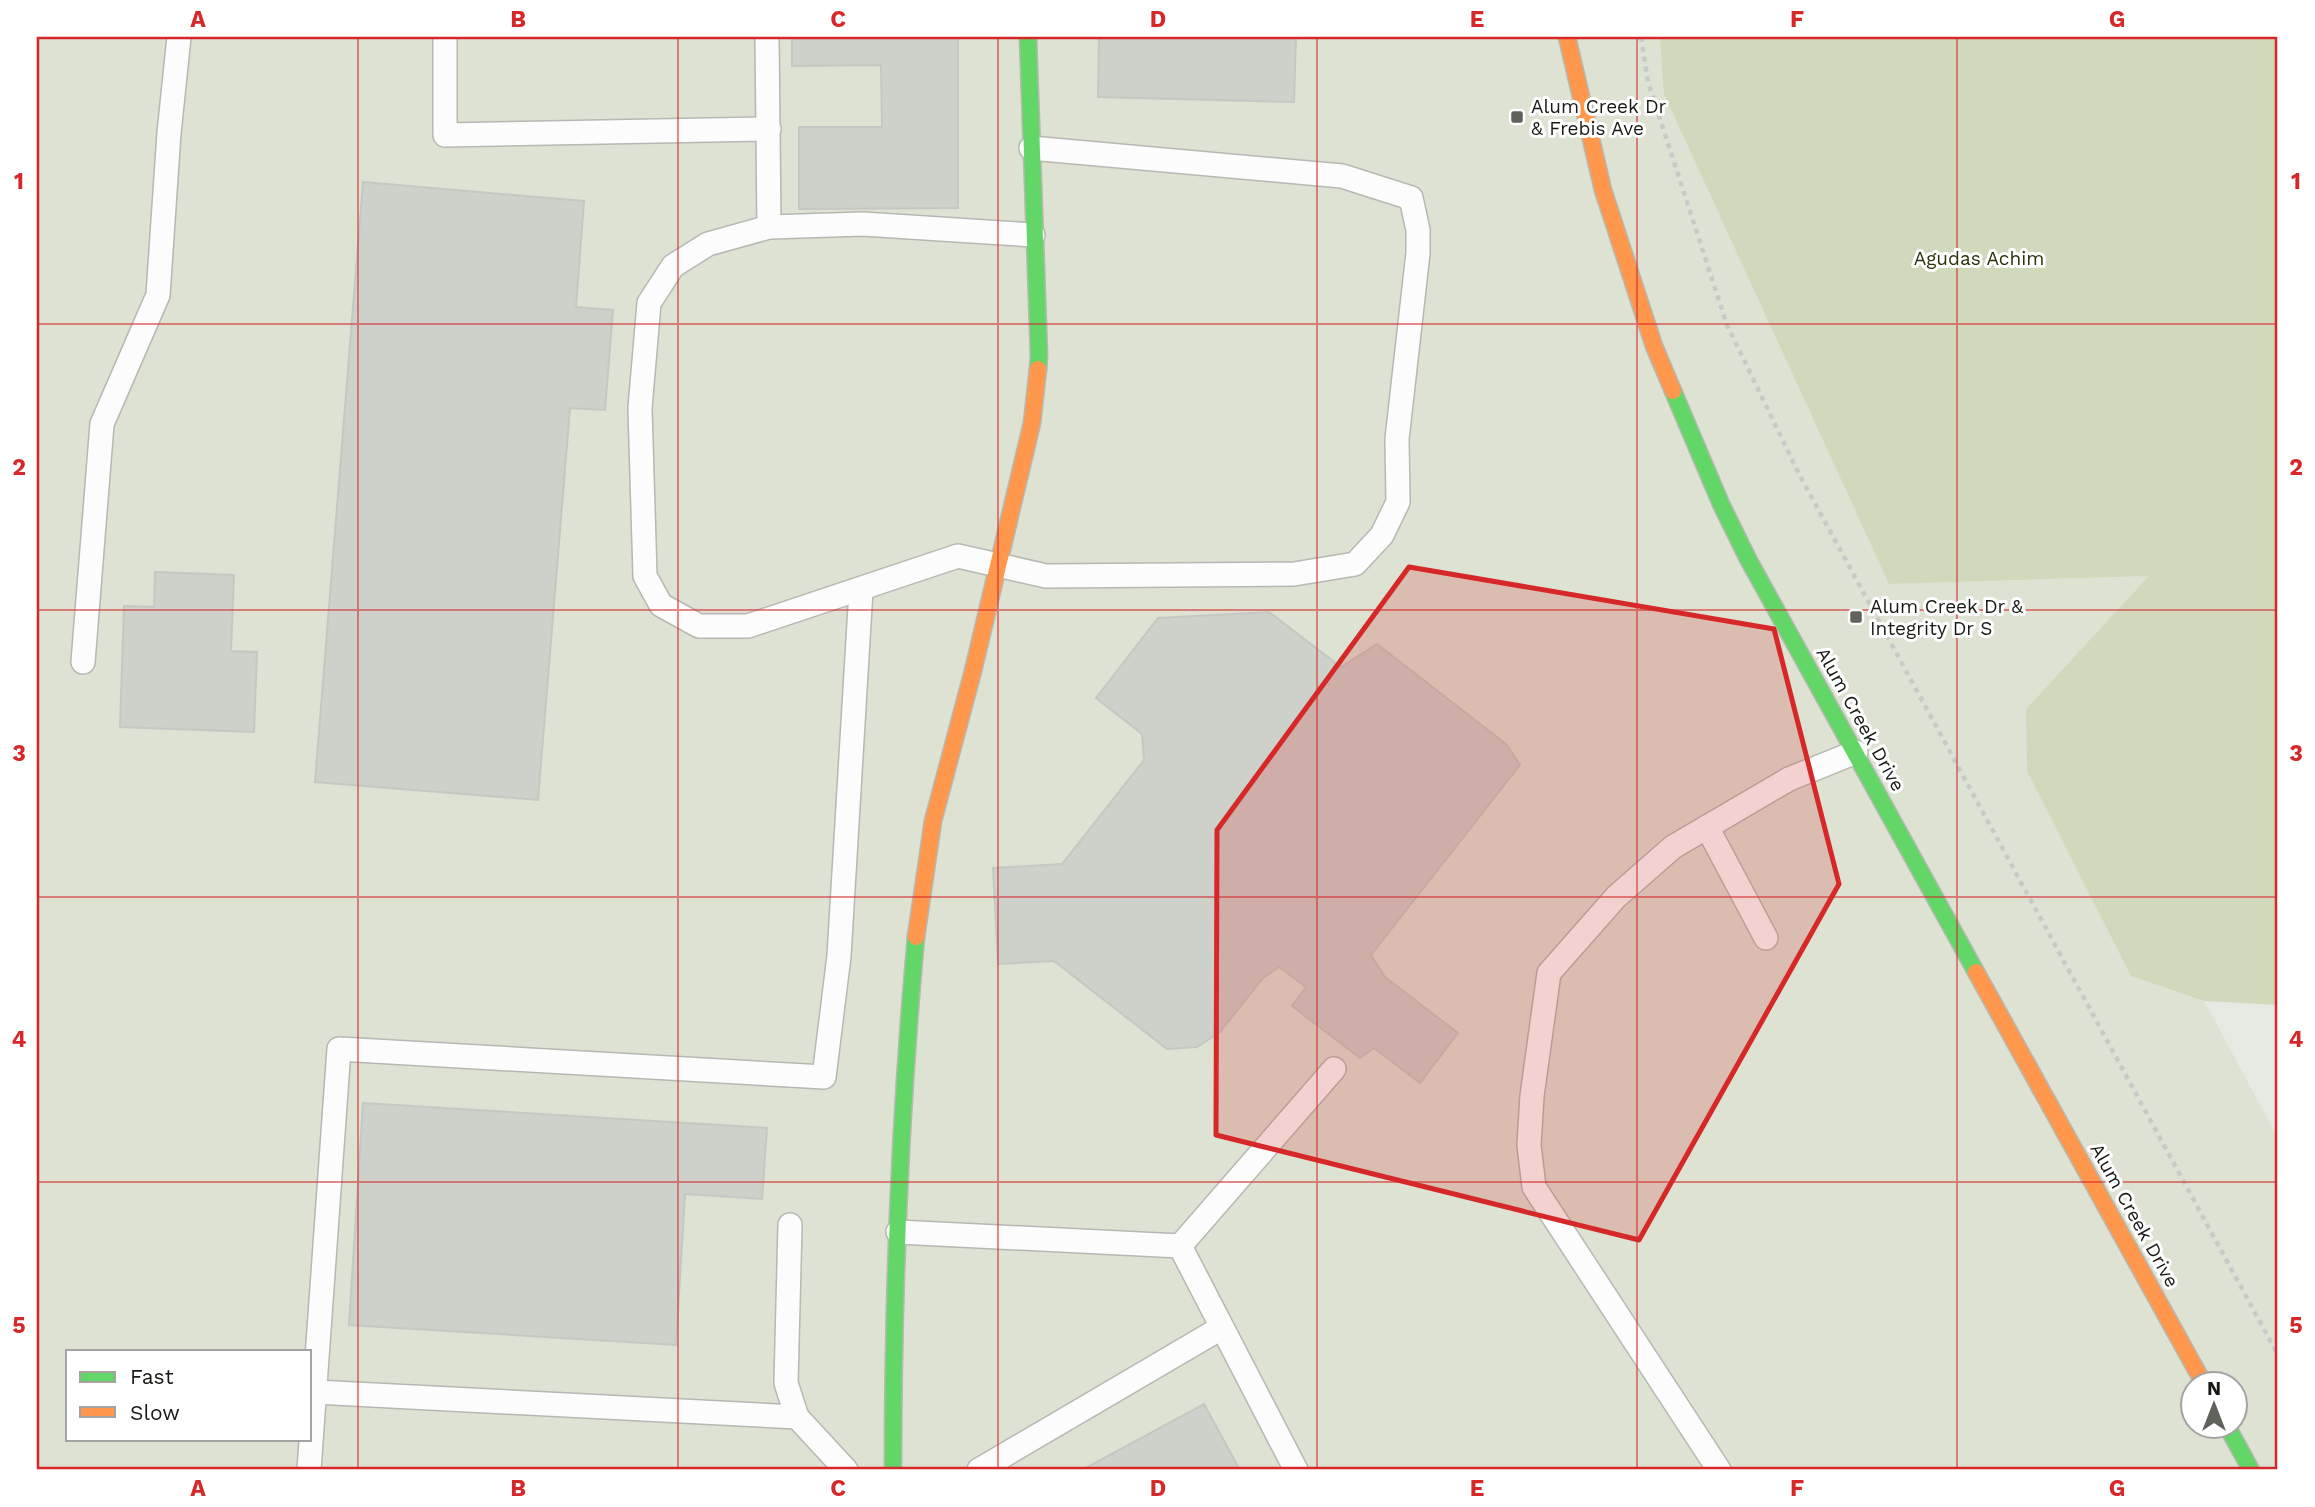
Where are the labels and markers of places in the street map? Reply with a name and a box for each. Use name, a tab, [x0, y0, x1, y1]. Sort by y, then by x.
place label: Alum Creek Dr & Frebis Ave	[1531, 95, 1667, 140]
marker: Alum Creek Dr & Frebis Ave	[1509, 109, 1525, 125]
place label: Alum Creek Dr & Integrity Dr S	[1870, 595, 2023, 640]
marker: Alum Creek Dr & Integrity Dr S	[1848, 609, 1864, 625]

